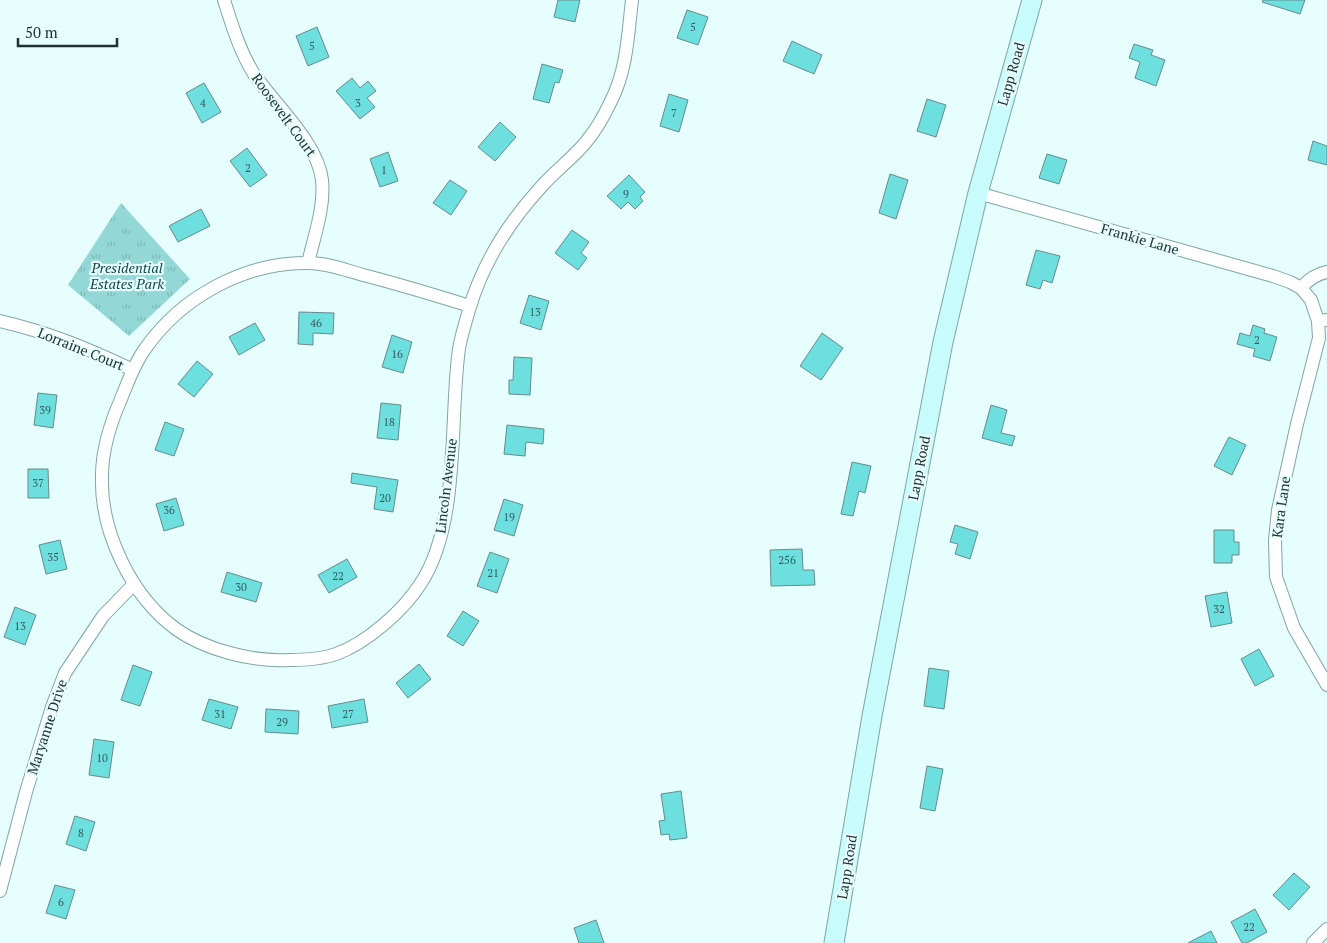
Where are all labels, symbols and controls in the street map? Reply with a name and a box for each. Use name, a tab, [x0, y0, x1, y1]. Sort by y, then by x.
scale bar	[18, 15, 116, 47]
house number: 5	[690, 20, 696, 34]
text: 50 m	[25, 22, 58, 42]
house number: 5	[309, 39, 315, 53]
street label: Lapp Road	[992, 40, 1029, 108]
street label: Roosevelt Court	[248, 69, 322, 161]
house number: 4	[200, 96, 206, 110]
house number: 3	[355, 96, 361, 110]
house number: 7	[671, 106, 677, 120]
house number: 2	[245, 161, 251, 175]
house number: 1	[381, 163, 387, 177]
house number: 9	[623, 187, 629, 201]
street label: Frankie Lane	[1099, 218, 1181, 259]
park label: Presidential Estates Park	[89, 258, 164, 293]
house number: 13	[529, 305, 541, 319]
house number: 46	[310, 316, 322, 330]
street label: Lorraine Court	[35, 323, 128, 375]
house number: 2	[1254, 333, 1260, 347]
house number: 16	[391, 347, 403, 361]
house number: 39	[39, 403, 51, 417]
house number: 18	[383, 415, 395, 429]
street label: Lapp Road	[903, 434, 934, 502]
street label: Lincoln Avenue	[430, 437, 461, 535]
street label: Kara Lane	[1267, 475, 1294, 539]
house number: 37	[32, 476, 44, 490]
house number: 20	[379, 491, 391, 505]
house number: 36	[163, 503, 175, 517]
house number: 19	[503, 510, 515, 524]
house number: 35	[47, 550, 59, 564]
house number: 256	[778, 553, 796, 567]
house number: 21	[487, 566, 499, 580]
house number: 22	[332, 569, 344, 583]
house number: 30	[235, 580, 247, 594]
house number: 32	[1213, 602, 1225, 616]
house number: 13	[14, 619, 26, 633]
street label: Maryanne Drive	[22, 677, 71, 777]
house number: 31	[214, 707, 226, 721]
house number: 27	[342, 707, 354, 721]
house number: 29	[276, 715, 288, 729]
house number: 10	[96, 751, 108, 765]
house number: 8	[78, 826, 84, 840]
street label: Lapp Road	[832, 833, 861, 901]
house number: 6	[58, 895, 64, 909]
house number: 22	[1243, 920, 1255, 934]

